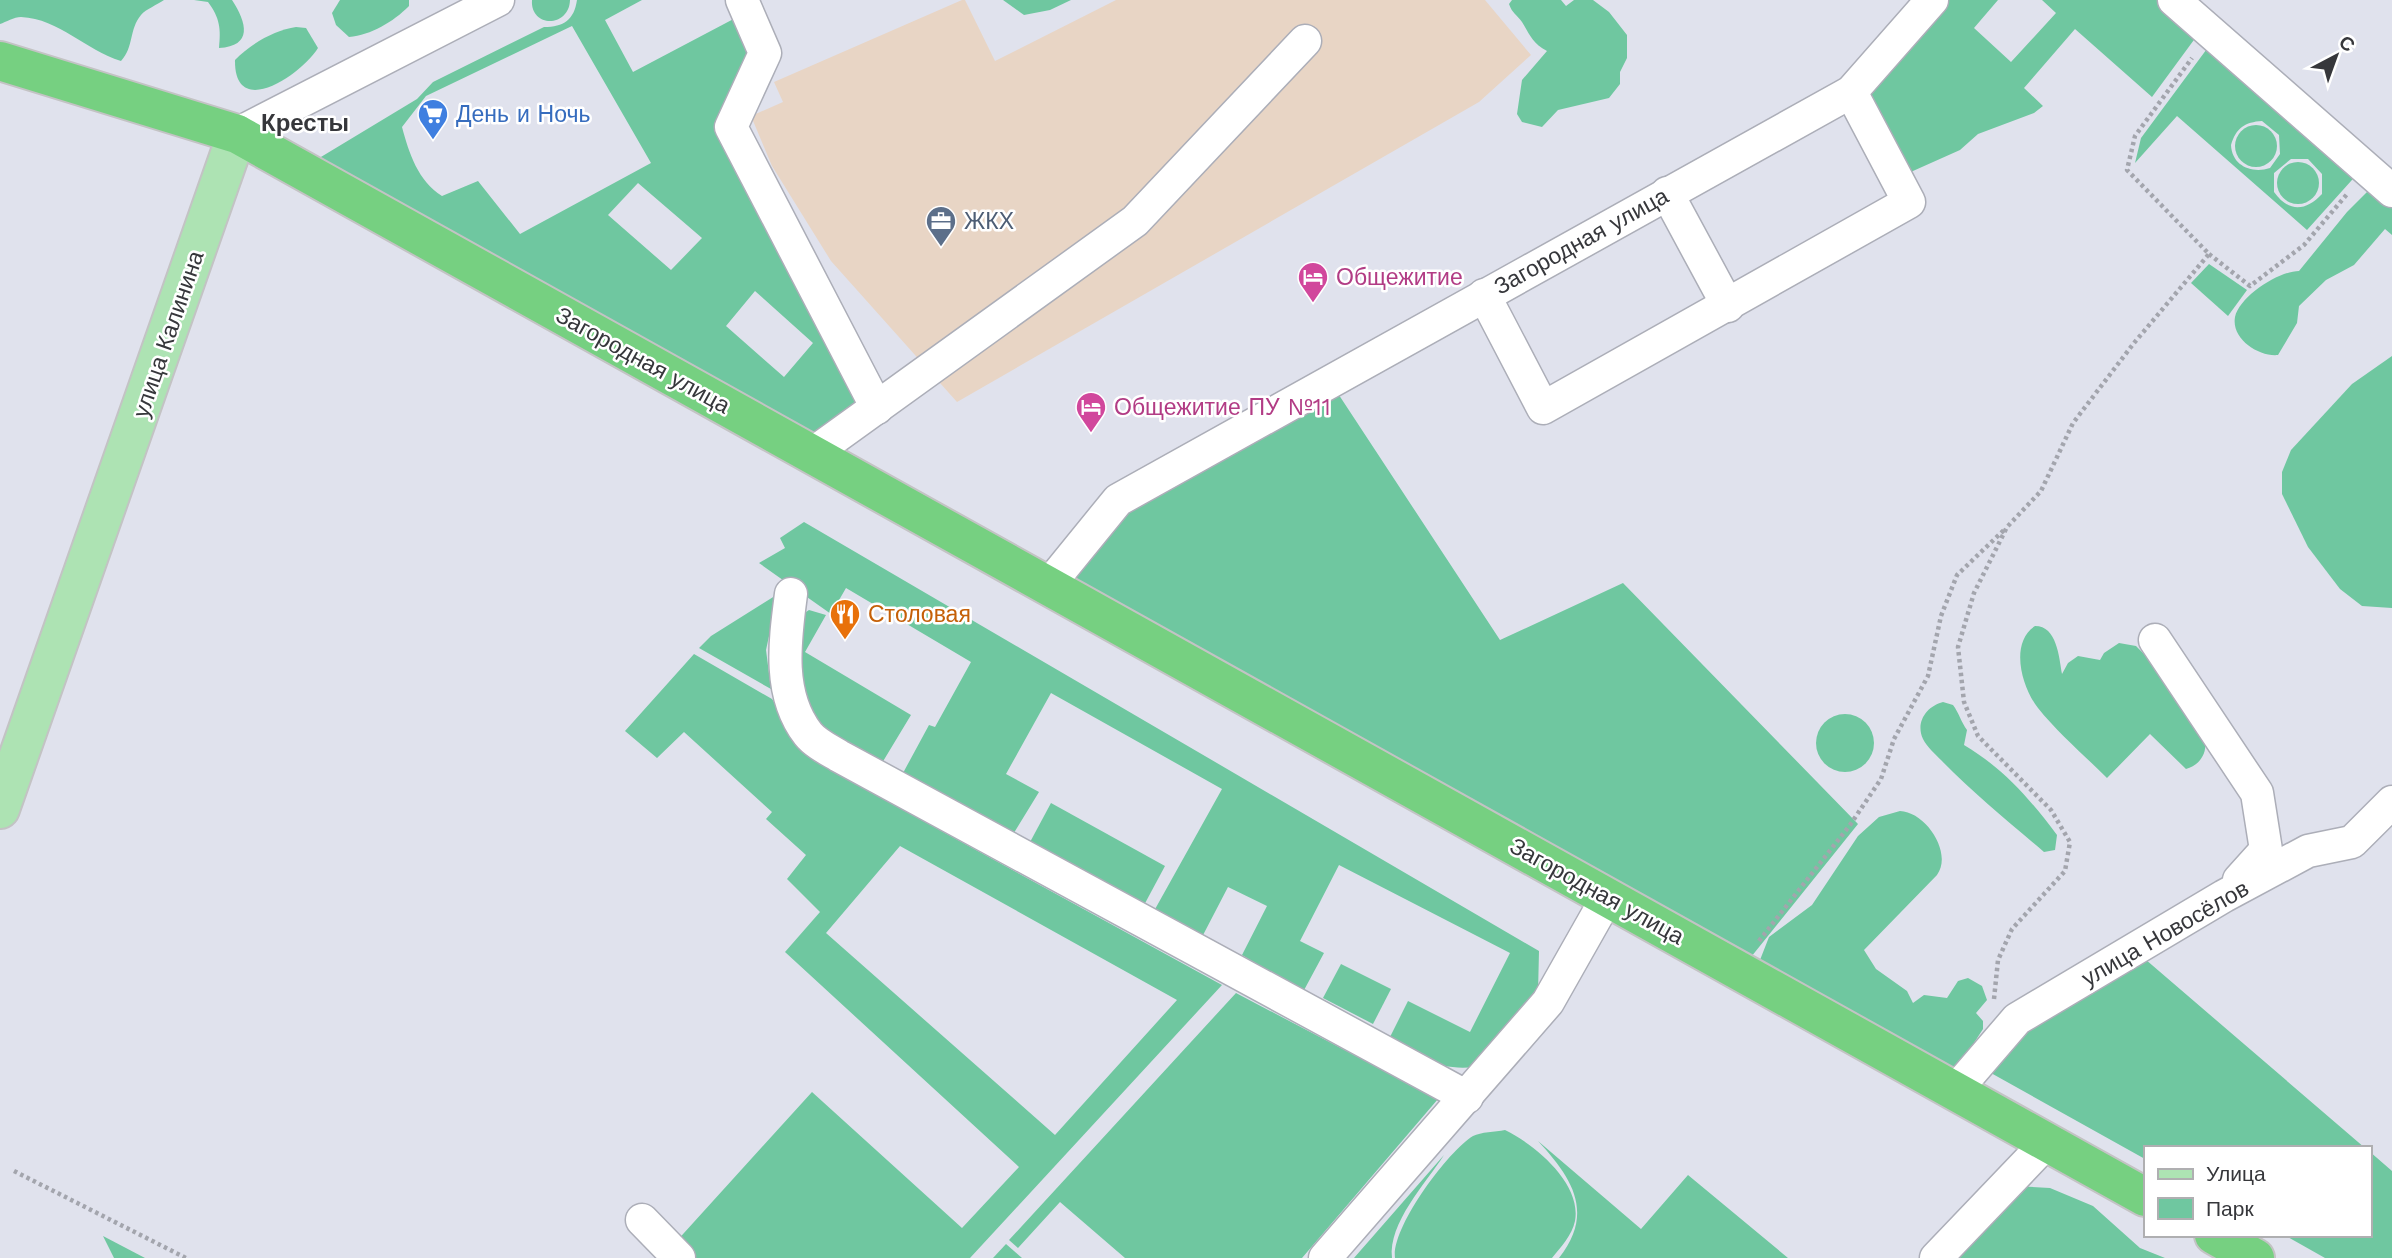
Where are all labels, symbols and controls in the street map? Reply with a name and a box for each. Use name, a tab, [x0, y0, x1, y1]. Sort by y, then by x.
north arrow	[2301, 21, 2371, 91]
text: С	[2334, 30, 2360, 57]
supermarket icon: День и Ночь	[416, 97, 450, 141]
place label: День и Ночь	[456, 101, 590, 128]
district label: Кресты	[261, 109, 349, 137]
street label: Загородная улица	[1489, 182, 1673, 300]
office icon: ЖКХ	[924, 204, 958, 248]
place label: ЖКХ	[964, 208, 1014, 235]
street label: улица Калинина	[127, 247, 210, 421]
hotel icon: Общежитие	[1296, 260, 1330, 304]
place label: Общежитие	[1336, 264, 1463, 291]
street label: Загородная улица	[551, 301, 735, 420]
hotel icon: Общежитие ПУ №11	[1074, 390, 1108, 434]
place label: Общежитие ПУ №11	[1114, 394, 1331, 421]
restaurant icon: Столовая	[828, 597, 862, 641]
place label: Столовая	[868, 601, 971, 628]
street label: Загородная улица	[1505, 832, 1689, 951]
street label: улица Новосёлов	[2077, 875, 2254, 992]
legend	[2144, 1146, 2371, 1237]
text: Улица	[2206, 1161, 2266, 1186]
text: Парк	[2206, 1196, 2254, 1221]

